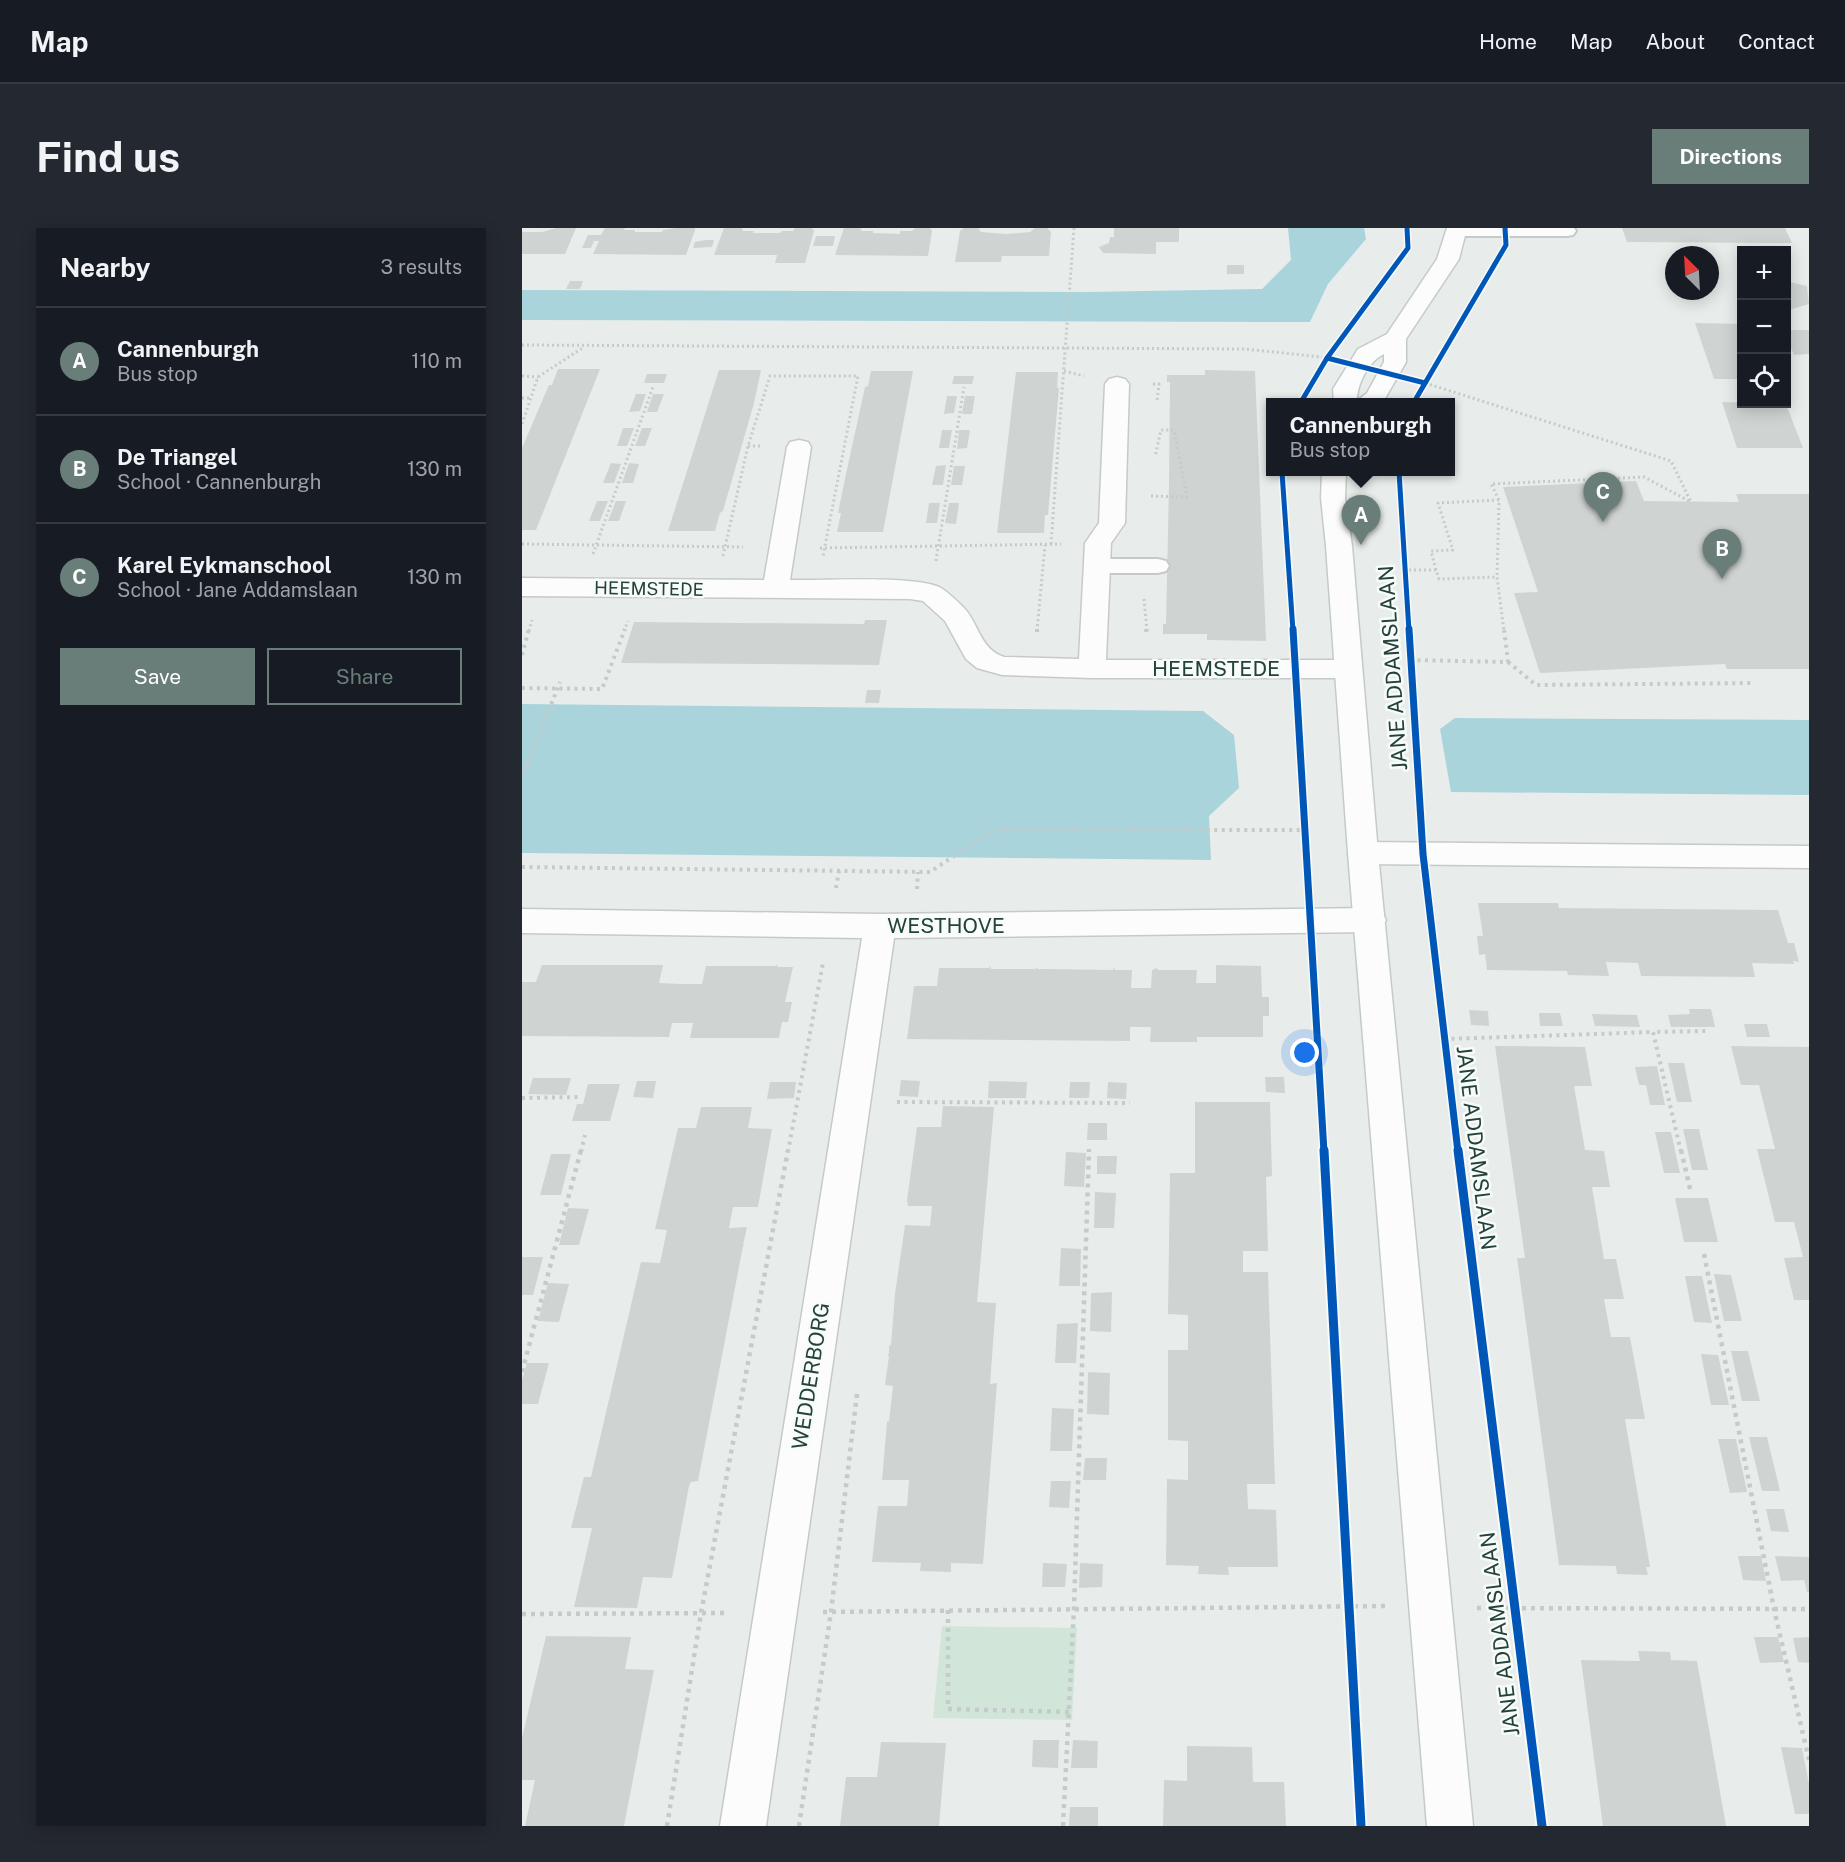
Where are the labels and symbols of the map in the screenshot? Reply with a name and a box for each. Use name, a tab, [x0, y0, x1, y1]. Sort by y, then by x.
north arrow	[1665, 246, 1719, 300]
pin: C	[1584, 472, 1622, 522]
pin: A	[1342, 496, 1380, 545]
pin: B	[1702, 530, 1742, 579]
street label: JANE ADDAMSLAAN	[1373, 565, 1412, 771]
street label: HEEMSTEDE	[594, 577, 704, 600]
street label: HEEMSTEDE	[1152, 656, 1280, 681]
street label: WESTHOVE	[887, 913, 1005, 938]
your location	[1290, 1038, 1319, 1067]
street label: JANE ADDAMSLAAN	[1452, 1044, 1501, 1251]
street label: WEDDERBORG	[787, 1301, 834, 1451]
street label: JANE ADDAMSLAAN	[1475, 1531, 1524, 1738]

